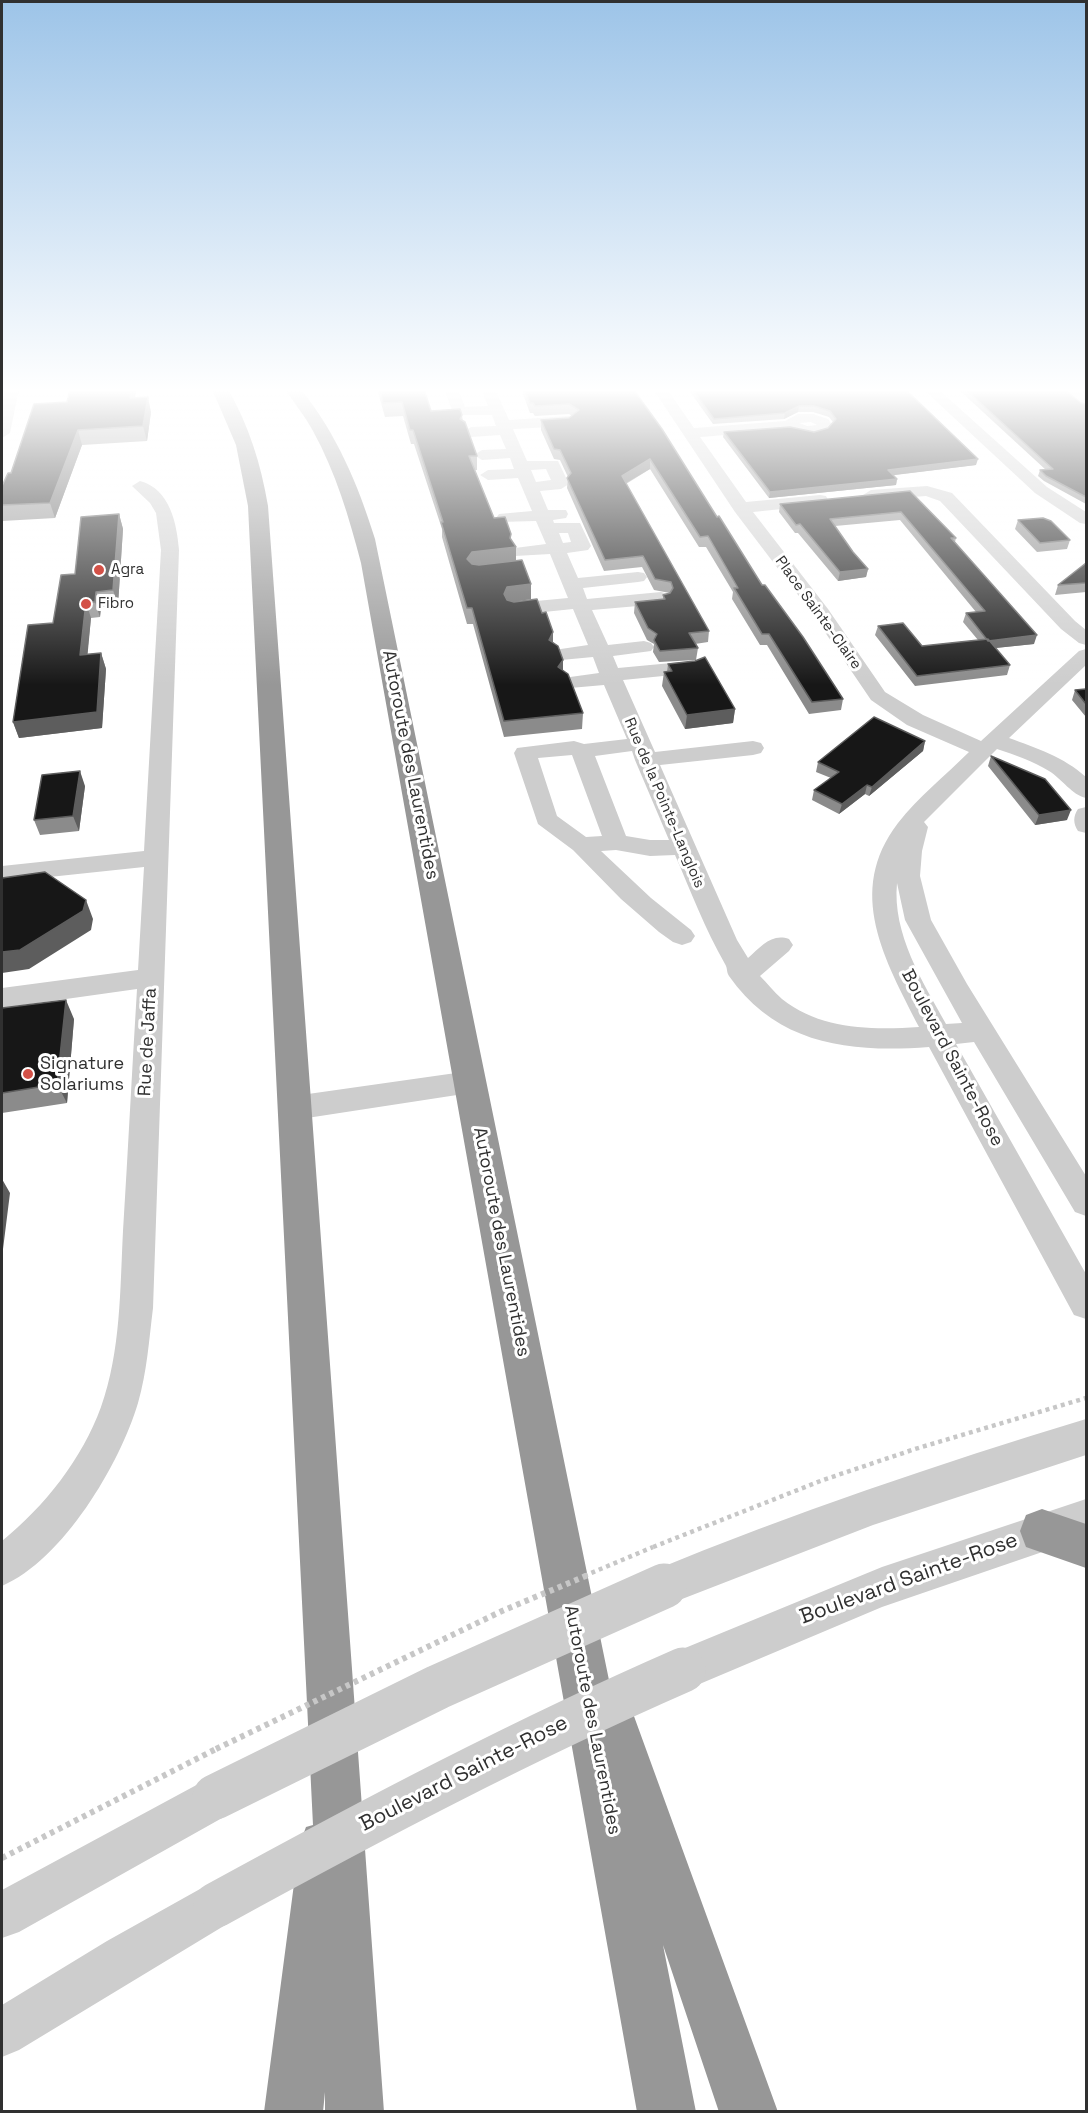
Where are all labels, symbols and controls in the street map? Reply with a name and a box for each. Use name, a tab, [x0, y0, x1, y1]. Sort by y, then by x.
street label: Place Sainte-Claire	[771, 553, 865, 673]
place label: Agra	[111, 561, 144, 579]
marker: Agra	[92, 563, 106, 577]
place label: Fibro	[98, 595, 134, 613]
marker: Fibro	[79, 597, 93, 611]
street label: Autoroute des Laurentides	[377, 649, 443, 881]
street label: Rue de la Pointe-Langlois	[620, 715, 708, 891]
street label: Boulevard Sainte-Rose	[896, 966, 1008, 1150]
street label: Rue de Jaffa	[134, 987, 162, 1097]
place label: Signature Solariums	[40, 1053, 124, 1096]
marker: Signature Solariums	[21, 1067, 35, 1081]
street label: Autoroute des Laurentides	[468, 1126, 534, 1358]
street label: Boulevard Sainte-Rose	[797, 1528, 1021, 1630]
street label: Autoroute des Laurentides	[559, 1604, 625, 1836]
street label: Boulevard Sainte-Rose	[356, 1711, 572, 1837]

